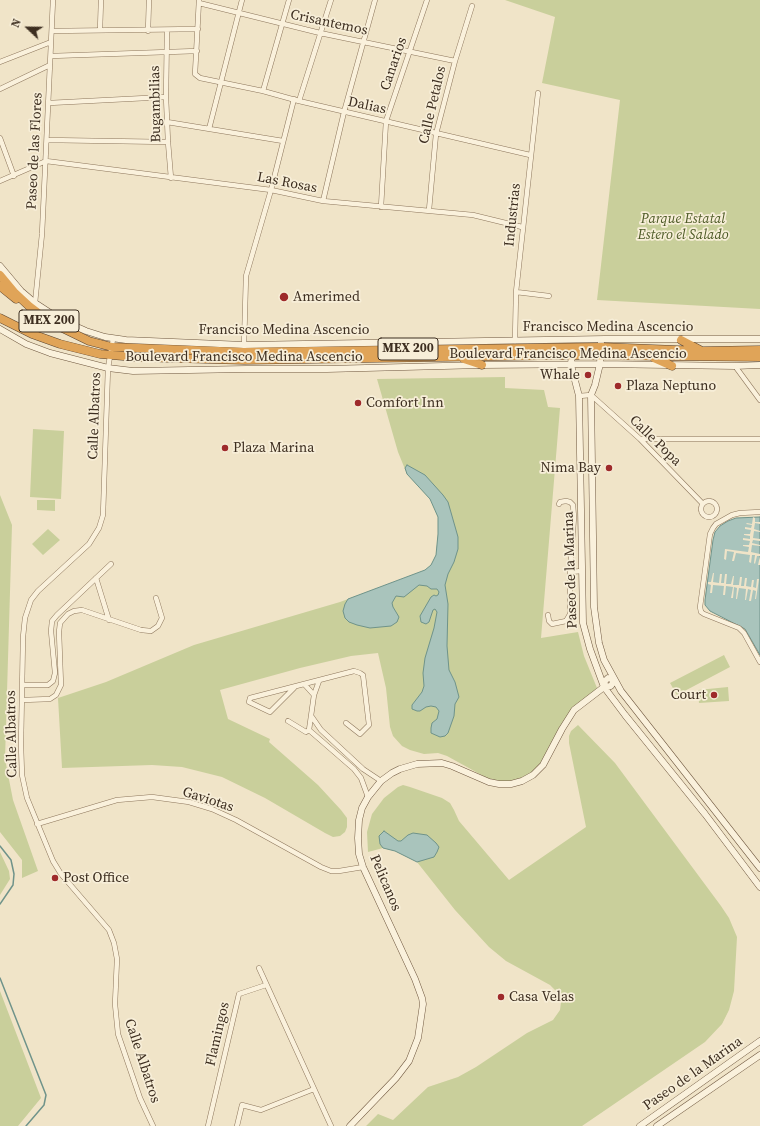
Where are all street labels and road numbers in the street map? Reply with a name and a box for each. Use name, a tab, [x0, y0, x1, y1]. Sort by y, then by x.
street label: Crisantemos	[289, 7, 369, 39]
street label: Canarios	[377, 35, 411, 93]
street label: Calle Petalos	[416, 64, 450, 146]
street label: Bugambilias	[147, 65, 165, 143]
street label: Paseo de las Flores	[24, 92, 46, 210]
street label: Dalias	[346, 94, 388, 118]
street label: Las Rosas	[256, 169, 318, 197]
street label: Industrias	[501, 183, 525, 247]
road number: MEX 200	[19, 310, 79, 332]
street label: Francisco Medina Ascencio	[523, 319, 693, 335]
street label: Francisco Medina Ascencio	[199, 322, 369, 338]
road number: MEX 200	[378, 338, 438, 360]
street label: Boulevard Francisco Medina Ascencio	[449, 346, 687, 362]
street label: Boulevard Francisco Medina Ascencio	[125, 349, 363, 365]
street label: Calle Albatros	[85, 372, 105, 460]
street label: Calle Popa	[626, 412, 684, 470]
street label: Paseo de la Marina	[561, 511, 581, 629]
street label: Calle Albatros	[3, 690, 21, 778]
street label: Gaviotas	[180, 784, 236, 816]
street label: Pelicanos	[366, 852, 404, 914]
street label: Flamingos	[202, 1000, 234, 1068]
street label: Calle Albatros	[120, 1017, 164, 1105]
street label: Paseo de la Marina	[640, 1033, 746, 1115]

